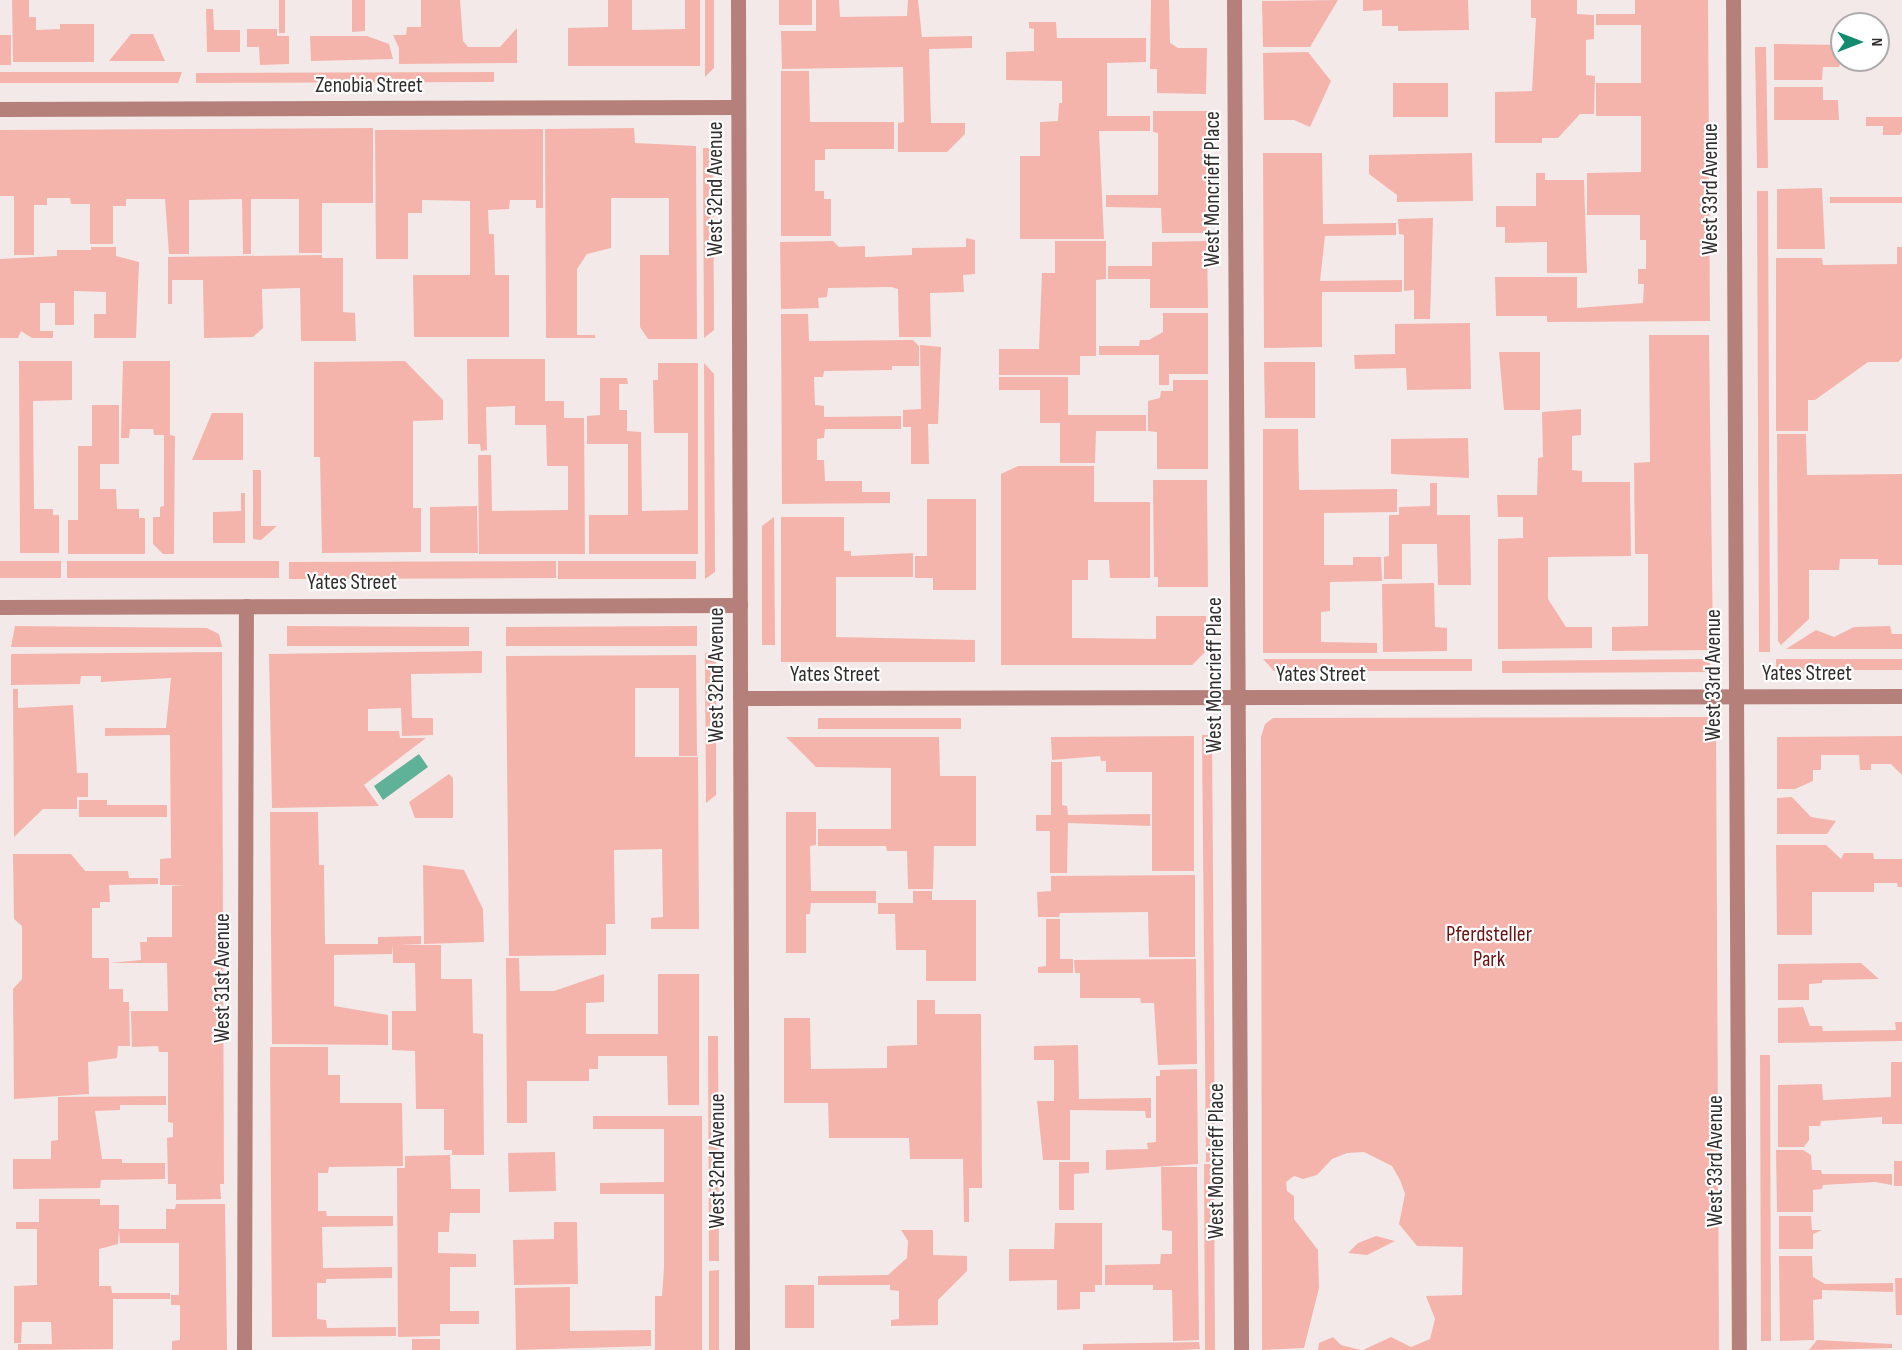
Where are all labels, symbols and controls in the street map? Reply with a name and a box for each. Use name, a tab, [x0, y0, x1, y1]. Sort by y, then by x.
north arrow	[1830, 12, 1890, 72]
text: N	[1867, 38, 1886, 46]
street label: Zenobia Street	[315, 73, 423, 99]
street label: West Moncrieff Place	[1200, 111, 1226, 267]
street label: West 32nd Avenue	[703, 121, 729, 257]
street label: West 33rd Avenue	[1698, 123, 1724, 255]
street label: Yates Street	[307, 570, 397, 596]
street label: West Moncrieff Place	[1202, 597, 1228, 753]
street label: West 32nd Avenue	[704, 607, 730, 743]
street label: West 33rd Avenue	[1701, 609, 1727, 741]
street label: Yates Street	[1762, 661, 1852, 687]
street label: Yates Street	[790, 662, 880, 688]
street label: Yates Street	[1276, 662, 1366, 688]
street label: West 31st Avenue	[210, 913, 236, 1043]
park label: Pferdsteller Park	[1446, 921, 1532, 972]
street label: West Moncrieff Place	[1204, 1083, 1230, 1239]
street label: West 32nd Avenue	[705, 1093, 731, 1229]
street label: West 33rd Avenue	[1703, 1095, 1729, 1227]

